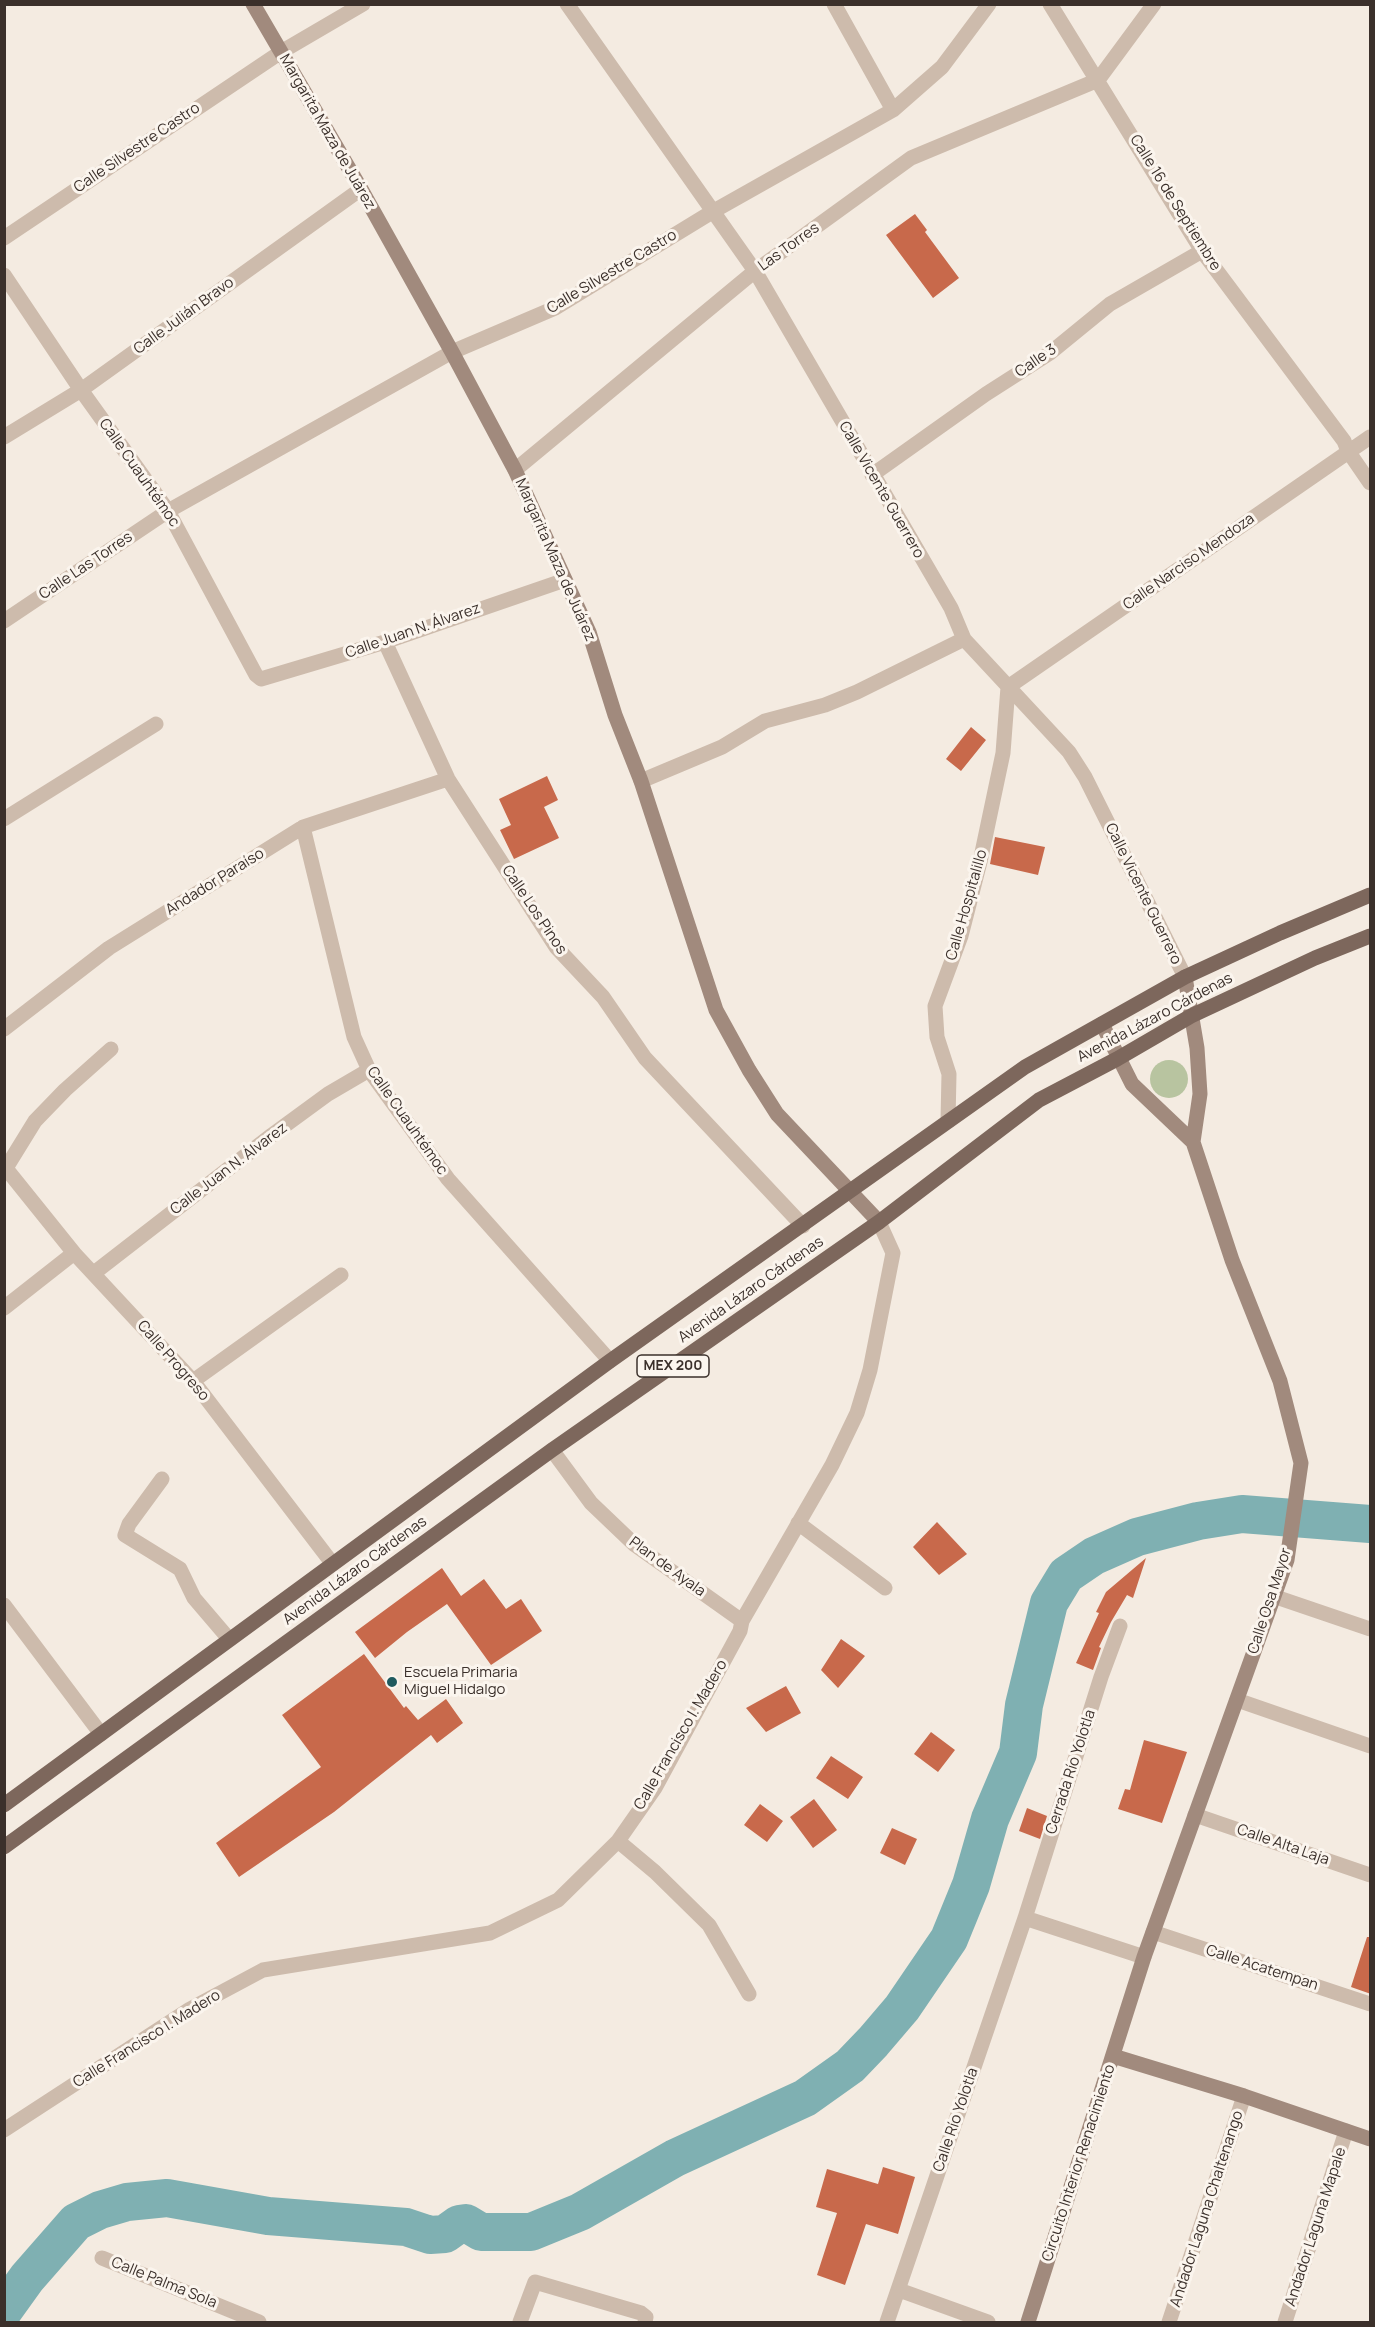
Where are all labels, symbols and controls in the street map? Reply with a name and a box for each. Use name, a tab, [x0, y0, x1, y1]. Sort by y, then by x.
street label: Margarita Maza de Juárez	[275, 51, 379, 213]
street label: Calle Silvestre Castro	[71, 99, 203, 197]
street label: Calle 16 de Septiembre	[1126, 132, 1224, 274]
street label: Las Torres	[755, 219, 823, 275]
street label: Calle Silvestre Castro	[544, 226, 680, 318]
street label: Calle Julián Bravo	[130, 274, 238, 358]
street label: Calle 3	[1012, 341, 1060, 381]
street label: Calle Cuauhtémoc	[95, 415, 183, 531]
street label: Calle Vicente Guerrero	[834, 418, 928, 562]
street label: Margarita Maza de Juárez	[511, 476, 599, 644]
street label: Calle Narciso Mendoza	[1120, 510, 1258, 614]
street label: Calle Las Torres	[36, 528, 136, 604]
street label: Calle Juan N. Álvarez	[343, 599, 483, 663]
street label: Calle Vicente Guerrero	[1101, 820, 1185, 968]
street label: Andador Paraíso	[163, 845, 267, 919]
street label: Calle Hospitalillo	[943, 848, 991, 962]
street label: Calle Los Pinos	[498, 862, 570, 958]
street label: Avenida Lázaro Cárdenas	[1074, 969, 1236, 1067]
street label: Calle Cuauhtémoc	[363, 1063, 451, 1179]
street label: Calle Juan N. Álvarez	[167, 1119, 291, 1219]
street label: Avenida Lázaro Cárdenas	[675, 1233, 827, 1347]
street label: Calle Progreso	[133, 1317, 213, 1405]
road number: MEX 200	[637, 1355, 709, 1377]
street label: Avenida Lázaro Cárdenas	[280, 1513, 430, 1629]
street label: Plan de Ayala	[625, 1533, 709, 1601]
street label: Calle Osa Mayor	[1244, 1546, 1296, 1656]
street label: Calle Francisco I. Madero	[631, 1657, 731, 1813]
place label: Escuela Primaria Miguel Hidalgo	[404, 1664, 518, 1699]
marker: Escuela Primaria Miguel Hidalgo	[385, 1675, 399, 1689]
street label: Cerrada Río Yolotla	[1042, 1708, 1100, 1836]
street label: Calle Alta Laja	[1235, 1821, 1331, 1869]
street label: Calle Acatempan	[1204, 1941, 1320, 1995]
street label: Calle Francisco I. Madero	[70, 1986, 224, 2092]
street label: Circuito Interior Renacimiento	[1039, 2062, 1119, 2264]
street label: Calle Río Yolotla	[930, 2066, 982, 2174]
street label: Andador Laguna Chaltenango	[1167, 2109, 1247, 2309]
street label: Andador Laguna Mapale	[1282, 2145, 1350, 2309]
street label: Calle Palma Sola	[109, 2254, 219, 2312]

